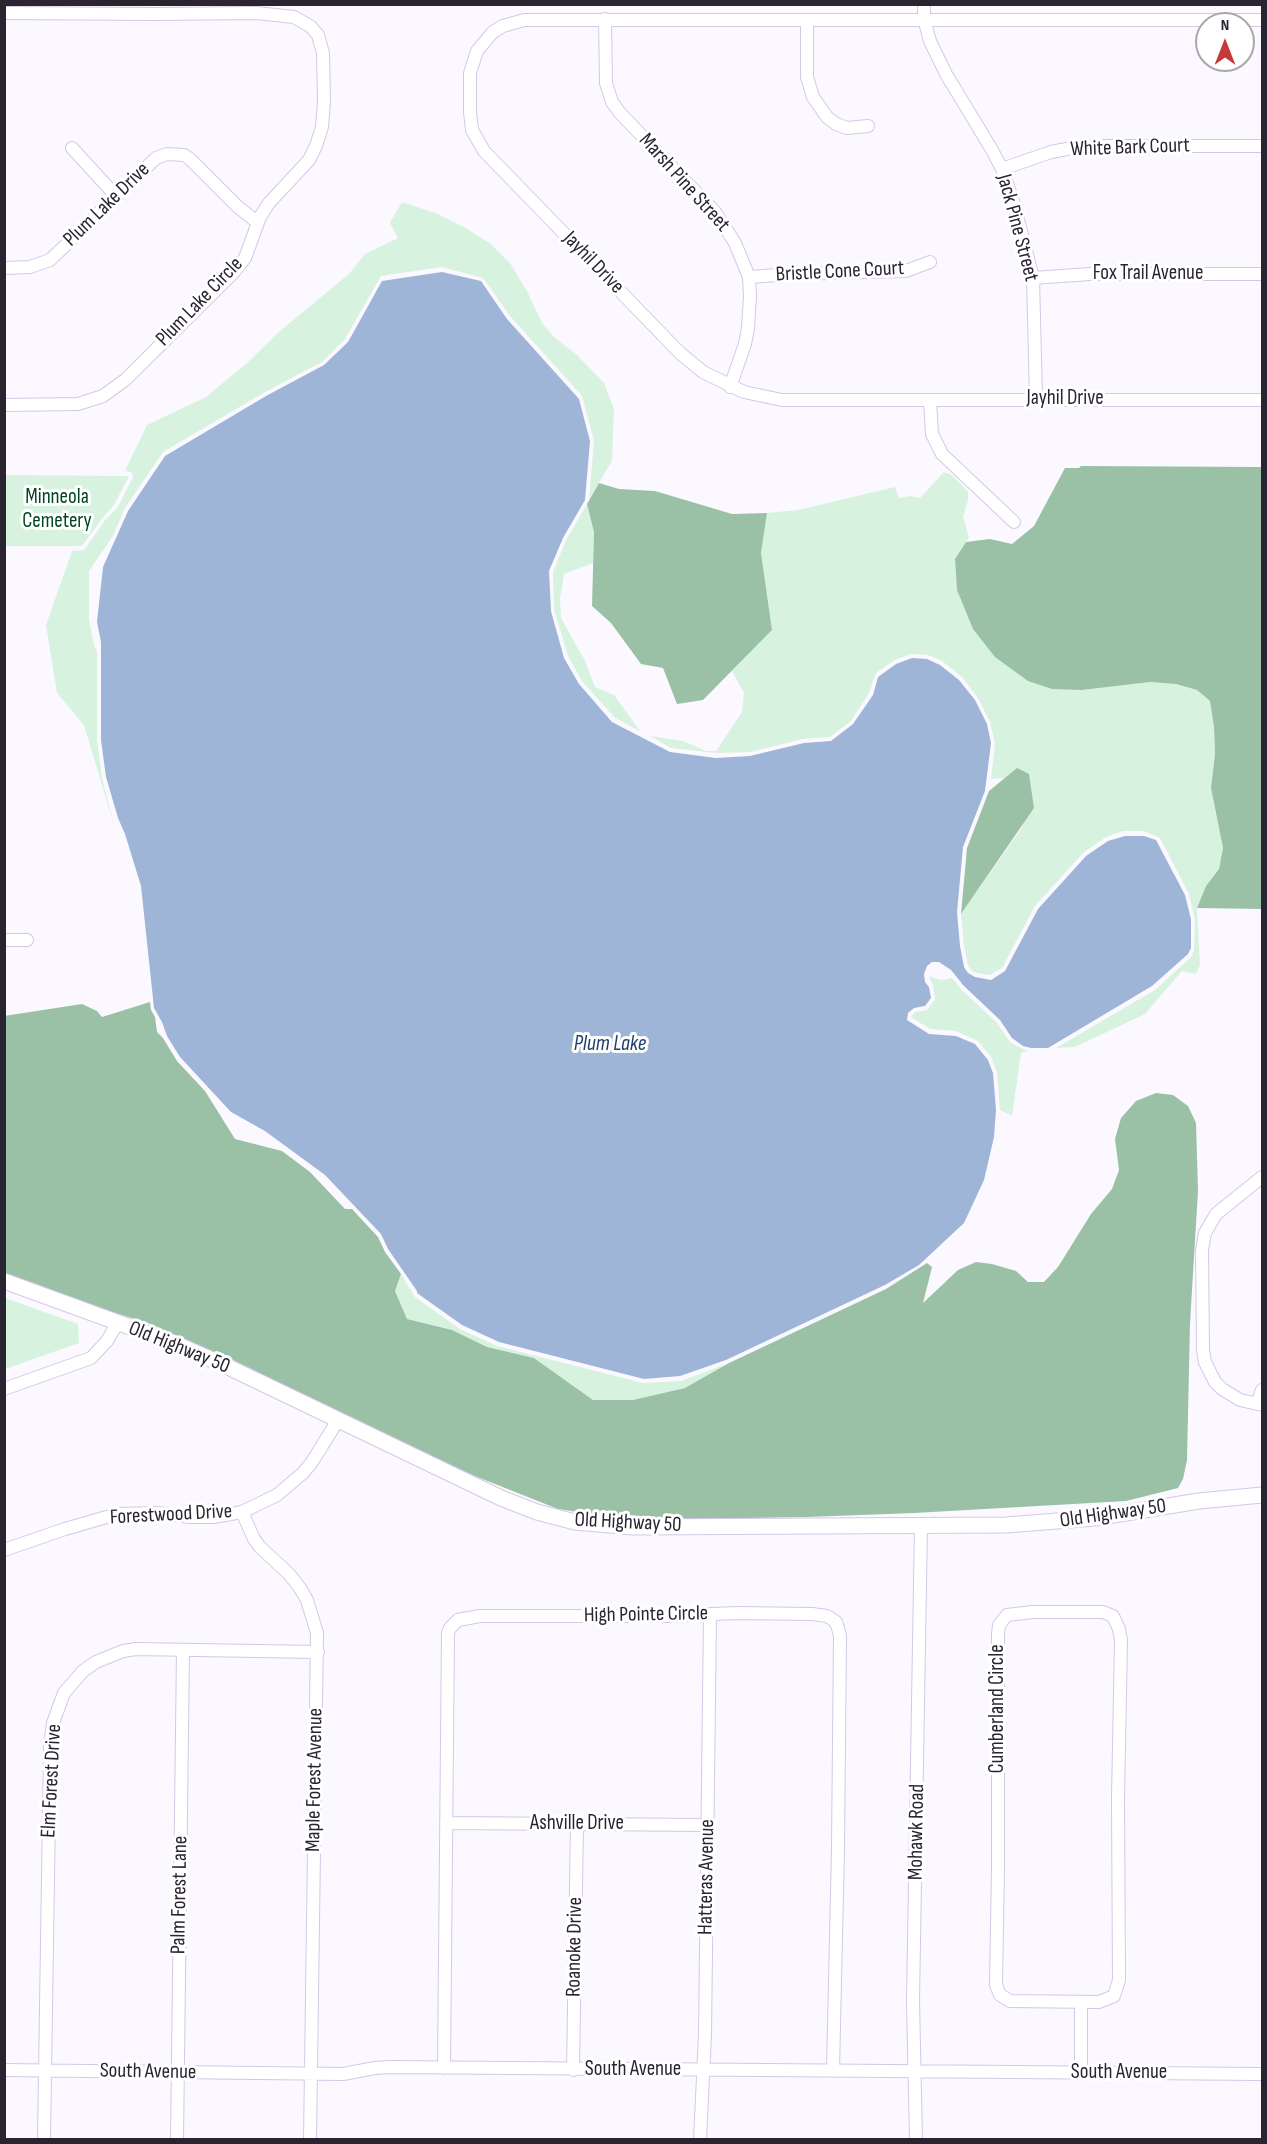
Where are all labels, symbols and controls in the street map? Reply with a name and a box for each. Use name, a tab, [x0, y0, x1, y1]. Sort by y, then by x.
north arrow	[1195, 12, 1255, 72]
text: N	[1221, 16, 1229, 35]
street label: Marsh Pine Street	[633, 128, 735, 238]
street label: White Bark Court	[1070, 133, 1190, 163]
street label: Plum Lake Drive	[59, 158, 155, 252]
street label: Jack Pine Street	[991, 172, 1043, 284]
street label: Jayhil Drive	[557, 226, 629, 300]
street label: Plum Lake Circle	[151, 252, 249, 352]
street label: Bristle Cone Court	[775, 256, 905, 288]
street label: Fox Trail Avenue	[1093, 261, 1203, 287]
street label: Jayhil Drive	[1026, 386, 1104, 412]
park label: Minneola Cemetery	[22, 485, 92, 535]
water label: Plum Lake	[574, 1031, 646, 1057]
street label: Old Highway 50	[125, 1316, 233, 1380]
street label: Old Highway 50	[1058, 1494, 1168, 1534]
street label: Forestwood Drive	[109, 1499, 233, 1531]
street label: Old Highway 50	[574, 1508, 682, 1538]
street label: High Pointe Circle	[584, 1601, 708, 1629]
street label: Cumberland Circle	[985, 1644, 1011, 1774]
street label: Maple Forest Avenue	[301, 1708, 329, 1852]
street label: Elm Forest Drive	[36, 1723, 68, 1839]
street label: Mohawk Road	[904, 1784, 930, 1880]
street label: Ashville Drive	[530, 1811, 624, 1837]
street label: Hatteras Avenue	[693, 1819, 721, 1935]
street label: Palm Forest Lane	[166, 1836, 194, 1954]
street label: Roanoke Drive	[562, 1897, 588, 1997]
street label: South Avenue	[585, 2057, 681, 2083]
street label: South Avenue	[100, 2059, 196, 2085]
street label: South Avenue	[1071, 2060, 1167, 2086]

